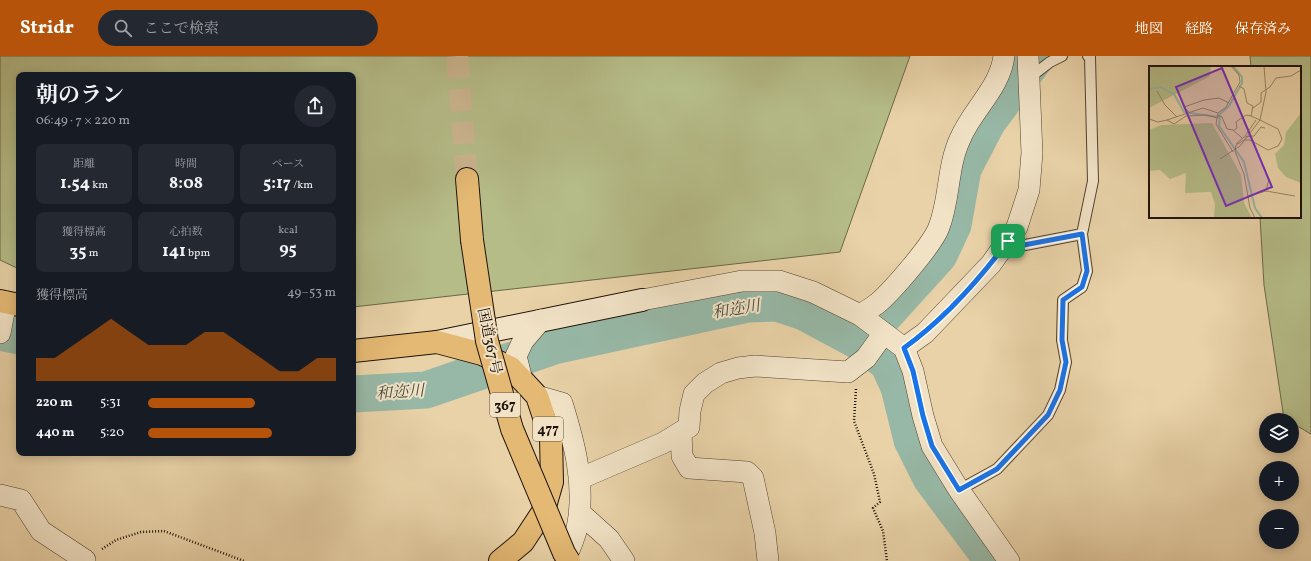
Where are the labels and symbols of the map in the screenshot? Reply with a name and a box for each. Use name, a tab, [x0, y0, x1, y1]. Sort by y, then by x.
inset map	[1149, 66, 1301, 218]
pin	[991, 224, 1025, 258]
water label: 和迩川	[711, 295, 764, 325]
street label: 国道367号	[471, 306, 506, 377]
water label: 和迩川	[375, 380, 427, 406]
road number: 367	[490, 393, 520, 417]
road number: 477	[533, 417, 563, 441]

